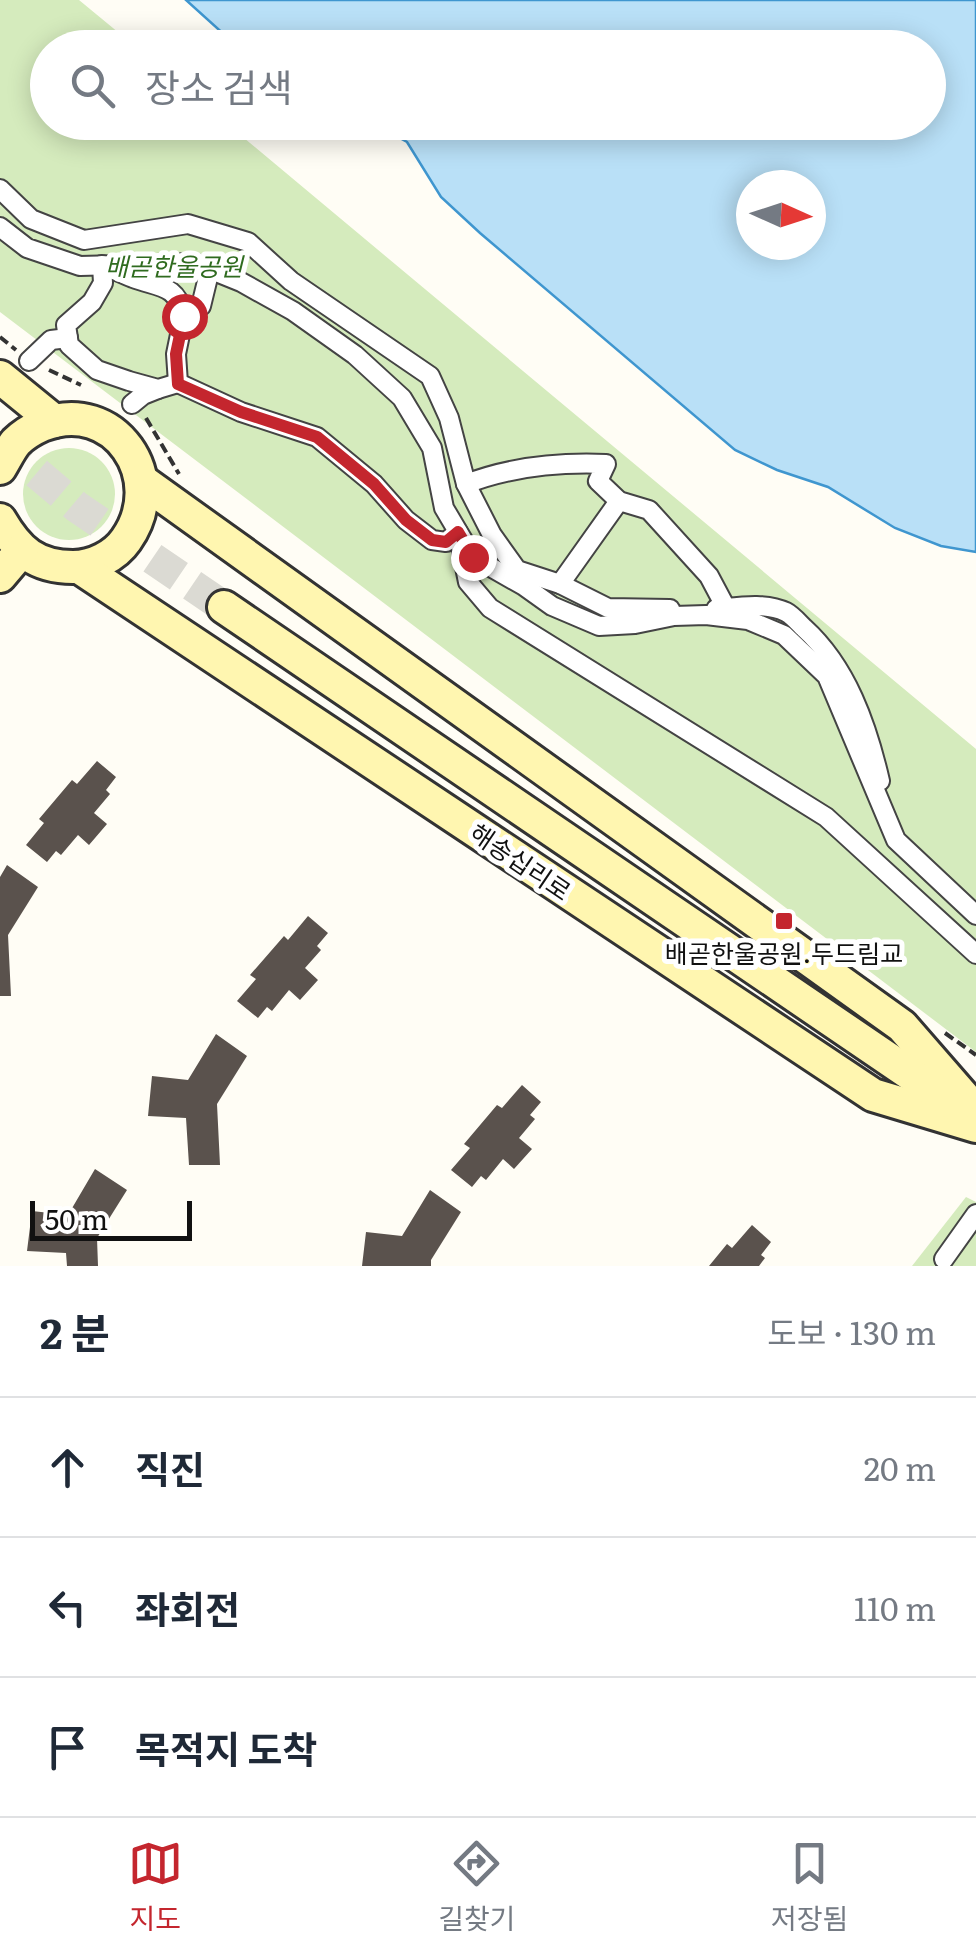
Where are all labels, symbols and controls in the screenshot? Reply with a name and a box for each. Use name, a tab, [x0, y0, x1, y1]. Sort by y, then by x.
search box	[30, 30, 946, 140]
text: 장소 검색	[145, 57, 292, 114]
icon: search	[65, 58, 120, 113]
north arrow	[736, 170, 826, 260]
park label: 배곧한울공원	[105, 247, 245, 284]
route start	[162, 294, 208, 340]
route end	[451, 535, 497, 581]
street label: 해송십리로	[463, 814, 579, 908]
marker: 배곧한울공원.두드림교	[773, 910, 795, 932]
place label: 배곧한울공원.두드림교	[665, 934, 903, 971]
scale bar	[30, 1196, 192, 1240]
text: 50 m	[45, 1197, 108, 1239]
text: 2 분	[40, 1300, 110, 1362]
text: 도보 · 130 m	[767, 1307, 936, 1355]
text: 직진	[135, 1439, 205, 1496]
icon: ahead	[40, 1440, 95, 1495]
text: 20 m	[864, 1443, 936, 1491]
text: 좌회전	[135, 1579, 240, 1636]
icon: left	[40, 1580, 95, 1635]
text: 110 m	[854, 1583, 936, 1631]
text: 목적지 도착	[135, 1719, 317, 1776]
icon: arrive	[40, 1720, 95, 1775]
tab: 지도	[128, 1836, 183, 1938]
tab: 길찾기	[438, 1836, 515, 1938]
tab: 저장됨	[771, 1836, 848, 1938]

